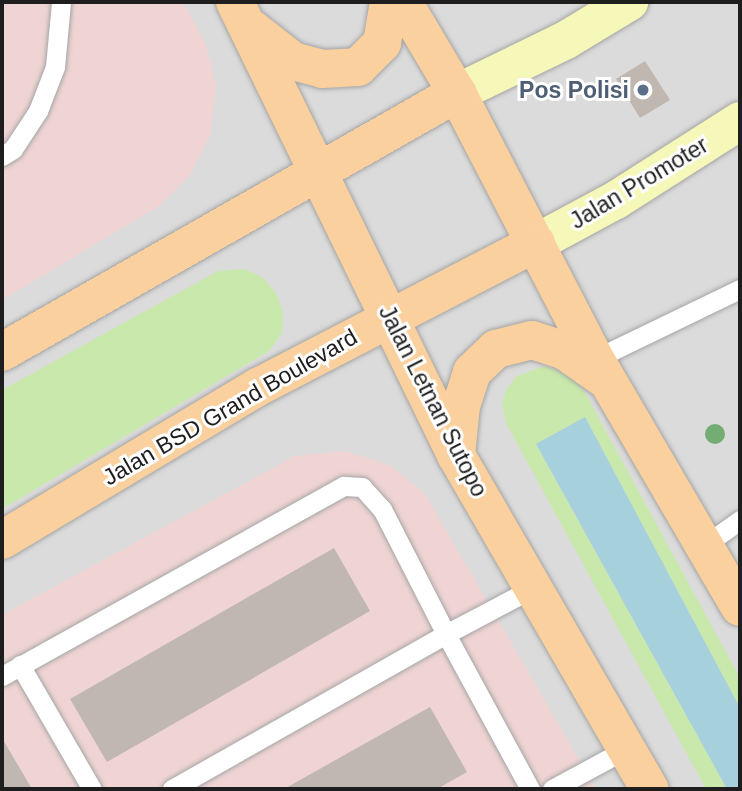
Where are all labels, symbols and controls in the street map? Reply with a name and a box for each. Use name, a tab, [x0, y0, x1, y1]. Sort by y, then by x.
place label: Pos Polisi	[519, 76, 629, 104]
marker: Pos Polisi	[635, 82, 651, 98]
street label: Jalan Promoter	[565, 131, 713, 235]
street label: Jalan Letnan Sutopo	[373, 301, 493, 501]
street label: Jalan BSD Grand Boulevard	[98, 323, 362, 491]

